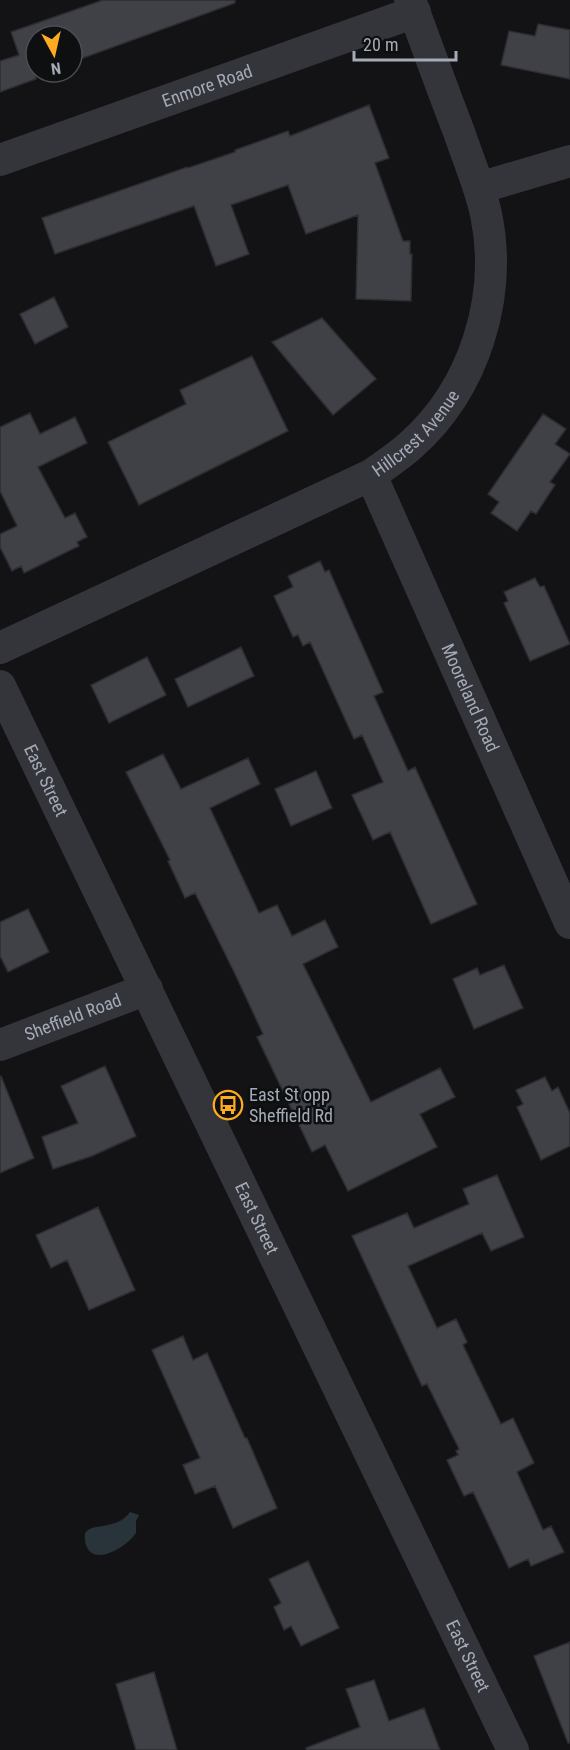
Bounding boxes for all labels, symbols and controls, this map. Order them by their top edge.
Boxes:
north arrow [24,24,84,84]
scale bar [354,24,456,62]
text: 20 m [363,34,398,55]
text: N [50,58,62,78]
street label: Enmore Road [159,60,255,111]
street label: Hillcrest Avenue [368,386,463,481]
street label: Mooreland Road [437,640,504,755]
street label: East Street [20,741,72,820]
street label: Sheffield Road [21,989,124,1045]
place label: East St opp Sheffield Rd [249,1084,333,1126]
bus stop icon: East St opp Sheffield Rd [212,1089,244,1121]
street label: East Street [231,1179,283,1258]
street label: East Street [442,1616,494,1695]

